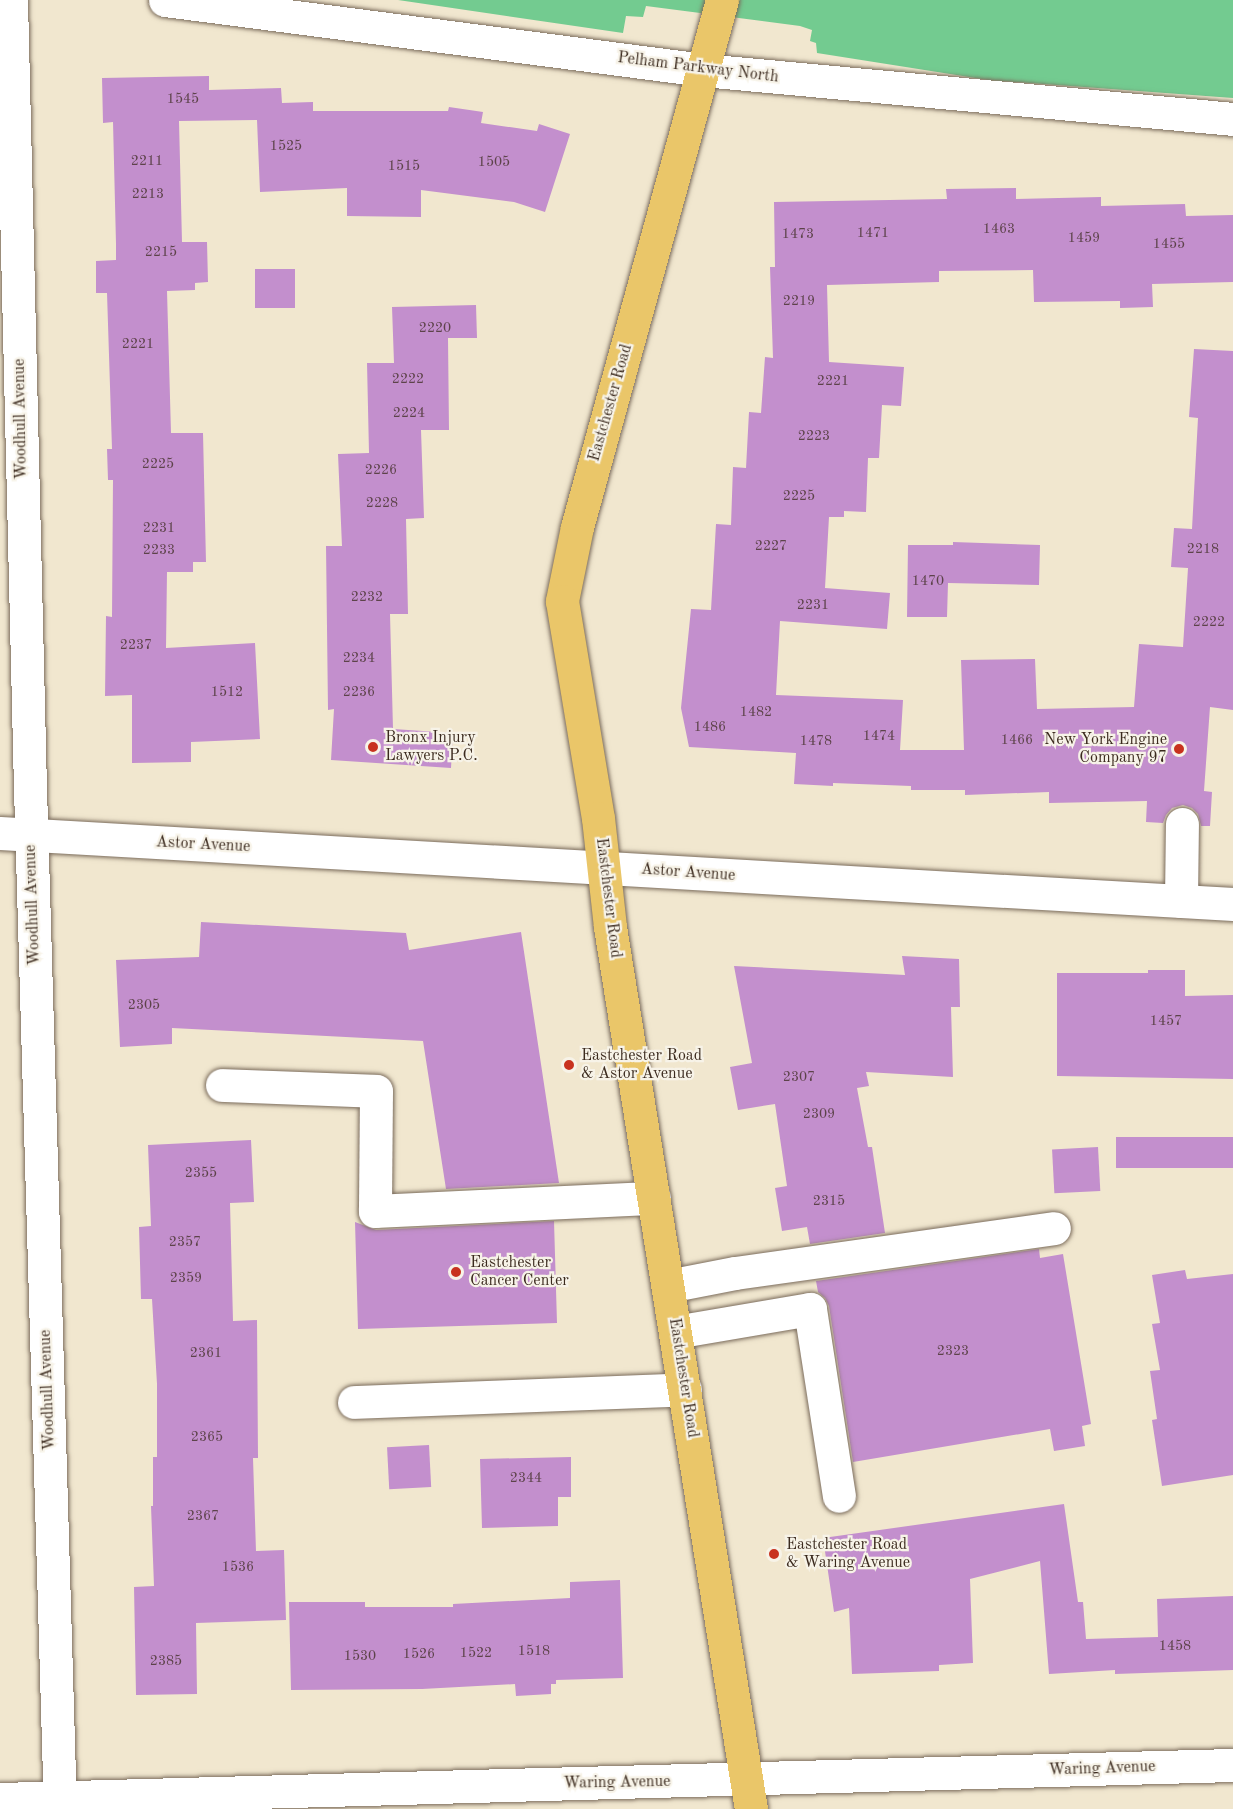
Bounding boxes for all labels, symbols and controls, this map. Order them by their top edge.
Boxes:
street label: Pelham Parkway North [616,49,780,87]
house number: 1545 [167,91,199,107]
house number: 1525 [270,138,302,154]
house number: 2211 [131,153,163,169]
house number: 1505 [478,154,510,170]
house number: 1515 [388,158,420,174]
house number: 2213 [132,186,164,202]
house number: 1463 [983,221,1015,237]
house number: 1471 [857,225,889,241]
house number: 1473 [782,226,814,242]
house number: 1459 [1068,230,1100,246]
house number: 1455 [1153,236,1185,252]
house number: 2215 [145,244,177,260]
house number: 2219 [783,293,815,309]
house number: 2220 [419,320,451,336]
house number: 2221 [122,336,154,352]
street label: Eastchester Road [585,342,637,464]
street label: Woodhull Avenue [10,358,32,480]
house number: 2222 [392,371,424,387]
house number: 2221 [817,373,849,389]
house number: 2224 [393,405,425,421]
house number: 2223 [798,428,830,444]
house number: 2225 [142,456,174,472]
house number: 2226 [365,462,397,478]
house number: 2225 [783,488,815,504]
house number: 2228 [366,495,398,511]
house number: 2231 [143,520,175,536]
house number: 2227 [755,538,787,554]
house number: 2218 [1187,541,1219,557]
house number: 2233 [143,542,175,558]
house number: 1470 [912,573,944,589]
house number: 2232 [351,589,383,605]
house number: 2231 [797,597,829,613]
house number: 2222 [1193,614,1225,630]
house number: 2237 [120,637,152,653]
house number: 2234 [343,650,375,666]
house number: 1512 [211,684,243,700]
house number: 2236 [343,684,375,700]
house number: 1482 [740,704,772,720]
house number: 1486 [694,719,726,735]
place label: Bronx Injury Lawyers P.C. [385,728,478,766]
house number: 1474 [863,728,895,744]
place label: New York Engine Company 97 [1044,730,1167,768]
house number: 1466 [1001,732,1033,748]
house number: 1478 [800,733,832,749]
marker: Bronx Injury Lawyers P.C. [366,740,380,754]
marker: New York Engine Company 97 [1172,742,1186,756]
street label: Astor Avenue [155,833,251,857]
street label: Eastchester Road [591,837,625,959]
street label: Woodhull Avenue [21,844,45,966]
street label: Astor Avenue [640,860,736,886]
house number: 2305 [128,997,160,1013]
house number: 1457 [1150,1013,1182,1029]
place label: Eastchester Road & Astor Avenue [581,1046,702,1084]
marker: Eastchester Road & Astor Avenue [562,1058,576,1072]
house number: 2307 [783,1069,815,1085]
house number: 2309 [803,1106,835,1122]
house number: 2355 [185,1165,217,1181]
house number: 2315 [813,1193,845,1209]
house number: 2357 [169,1234,201,1250]
place label: Eastchester Cancer Center [470,1253,569,1291]
marker: Eastchester Cancer Center [447,1263,465,1281]
house number: 2359 [170,1270,202,1286]
street label: Eastchester Road [664,1317,702,1439]
street label: Woodhull Avenue [36,1329,60,1451]
house number: 2323 [937,1343,969,1359]
house number: 2361 [190,1345,222,1361]
house number: 2365 [191,1429,223,1445]
house number: 2344 [510,1470,542,1486]
house number: 2367 [187,1508,219,1524]
place label: Eastchester Road & Waring Avenue [786,1535,910,1573]
marker: Eastchester Road & Waring Avenue [767,1547,781,1561]
house number: 1536 [222,1559,254,1575]
house number: 1458 [1159,1638,1191,1654]
house number: 1518 [518,1643,550,1659]
house number: 1522 [460,1645,492,1661]
house number: 1526 [403,1646,435,1662]
house number: 1530 [344,1648,376,1664]
house number: 2385 [150,1653,182,1669]
street label: Waring Avenue [1048,1758,1156,1780]
street label: Waring Avenue [563,1772,671,1794]

